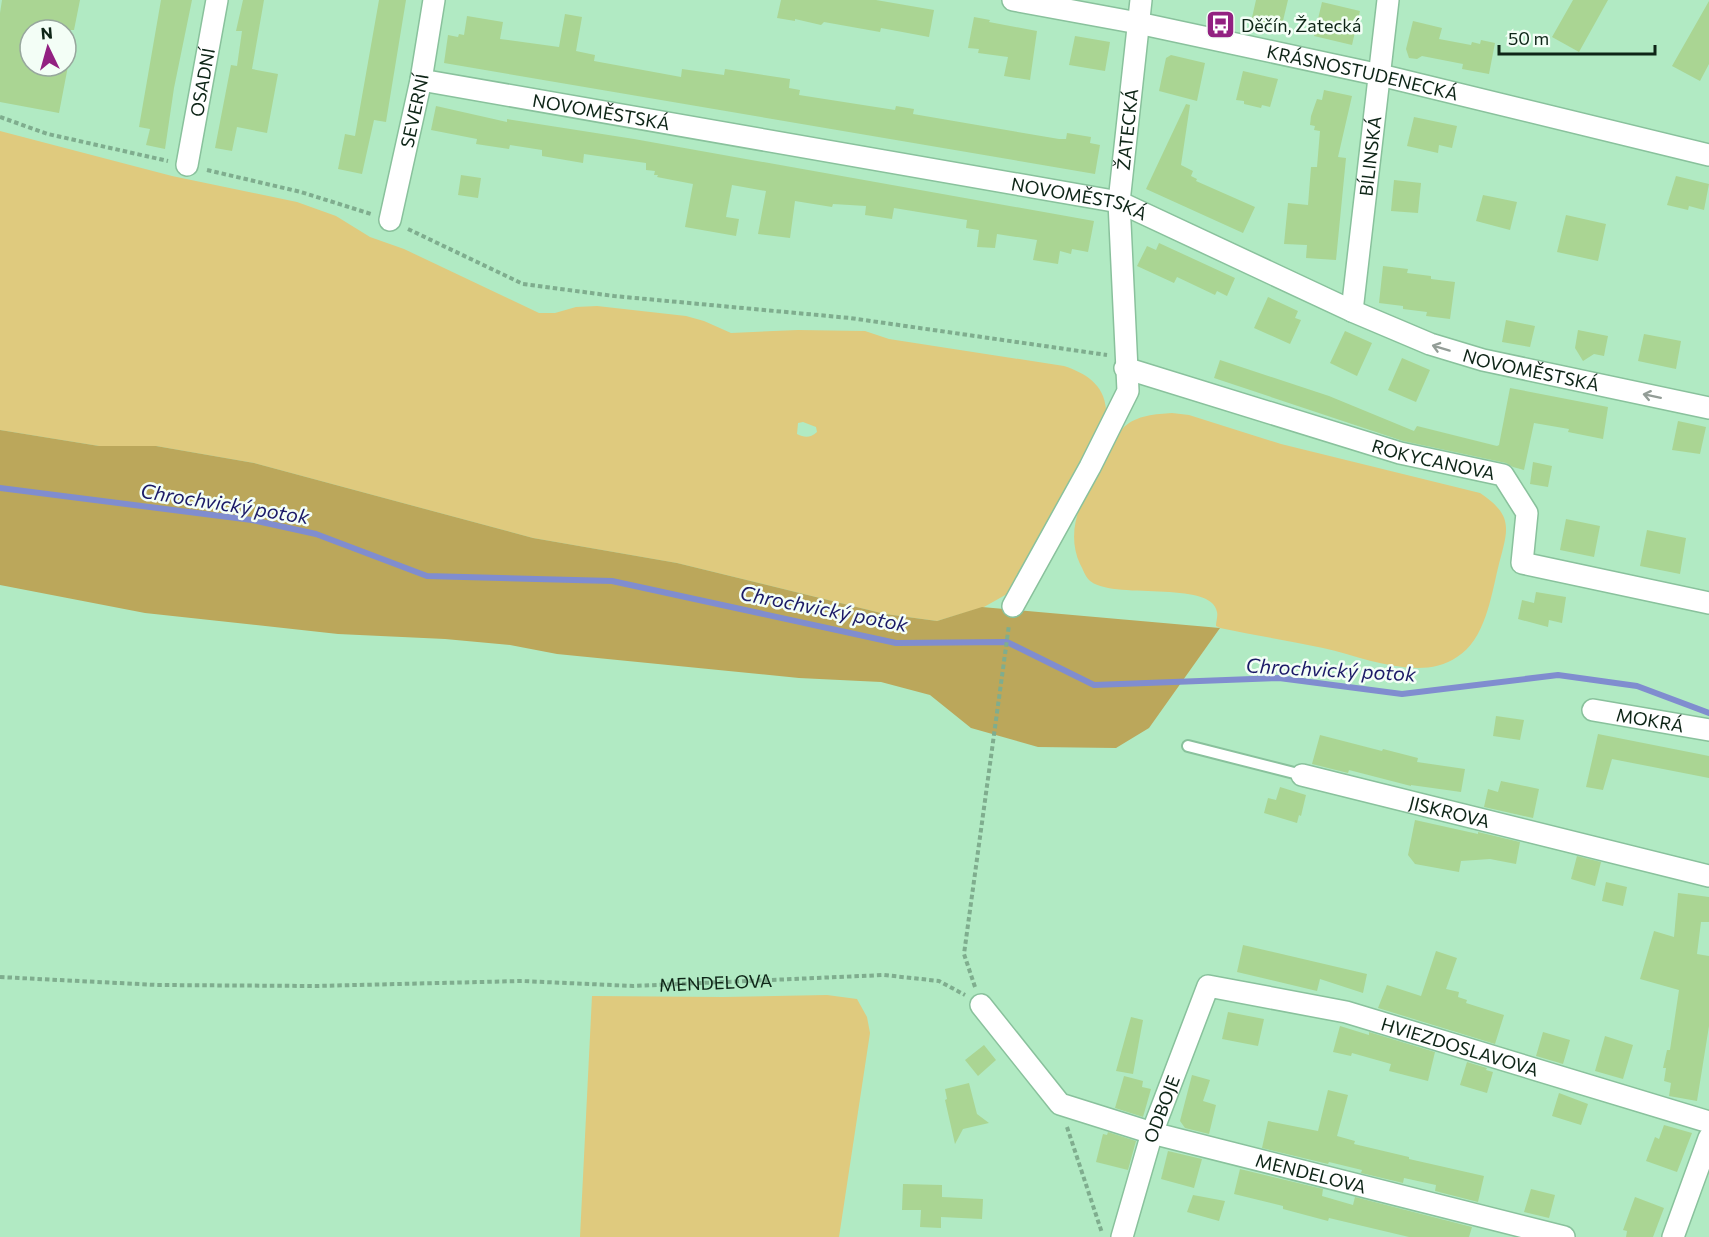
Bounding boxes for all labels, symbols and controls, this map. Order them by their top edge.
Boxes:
bus stop icon: Děčín, Žatecká [1204,9,1236,41]
place label: Děčín, Žatecká [1241,14,1361,36]
north arrow [18,18,78,78]
scale bar [1499,18,1655,56]
text: N [40,23,53,43]
text: 50 m [1508,27,1549,49]
street label: KRÁSNOSTUDENECKÁ [1265,40,1460,105]
street label: OSADNÍ [185,45,219,119]
street label: SEVERNÍ [395,71,433,150]
street label: ŽATECKÁ [1112,88,1142,171]
street label: NOVOMĚSTSKÁ [531,89,672,134]
street label: BÍLINSKÁ [1354,115,1386,197]
street label: NOVOMĚSTSKÁ [1010,172,1151,225]
one-way arrow [1432,342,1451,353]
street label: NOVOMĚSTSKÁ [1460,344,1601,395]
one-way arrow [1642,389,1661,401]
street label: ROKYCANOVA [1369,434,1497,484]
water label: Chrochvický potok [139,478,312,528]
water label: Chrochvický potok [738,580,911,636]
water label: Chrochvický potok [1245,653,1418,685]
street label: MOKRÁ [1615,703,1686,736]
street label: JISKROVA [1407,791,1492,832]
street label: MENDELOVA [658,969,773,996]
street label: HVIEZDOSLAVOVA [1379,1012,1541,1081]
street label: ODBOJE [1139,1072,1184,1145]
street label: MENDELOVA [1253,1149,1368,1198]

